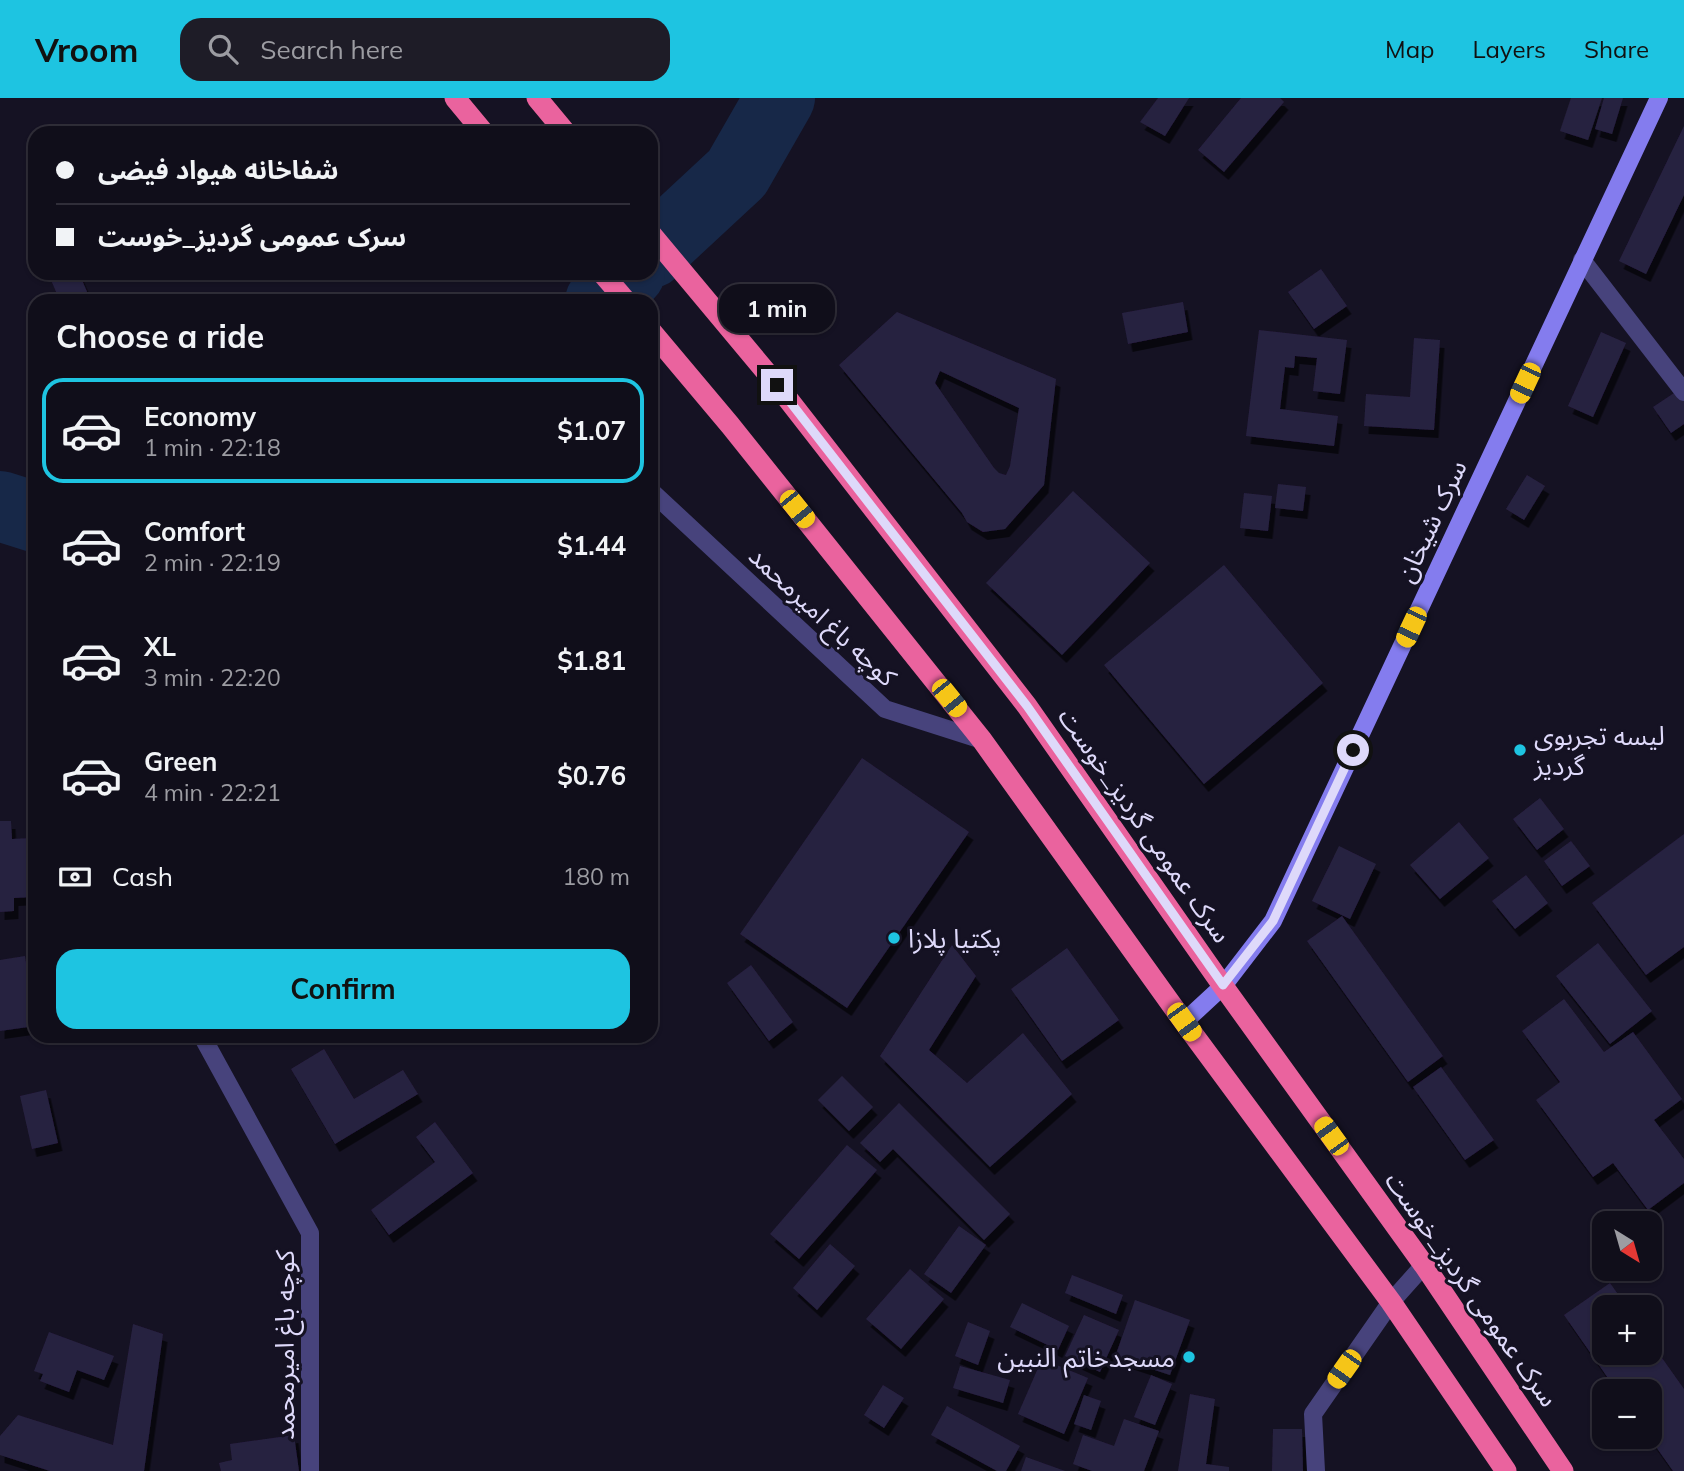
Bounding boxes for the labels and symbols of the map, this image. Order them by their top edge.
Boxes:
callout: 1 min [719,284,835,332]
car [1507,360,1544,406]
route end [761,369,793,401]
street label: سرک شیخان [1388,455,1474,587]
car [776,486,819,532]
street label: کوچه باغ امیرمحمد [740,539,904,695]
car [1393,604,1430,650]
car [928,675,971,721]
street label: سرک عمومی گردیز_خوست [1051,701,1239,949]
place label: لیسه تجربوی گردیز [1533,719,1665,782]
route start [1337,734,1369,766]
marker: لیسه تجربوی گردیز [1512,742,1528,758]
place label: پکتیا پلازا [908,922,1001,956]
marker: پکتیا پلازا [886,930,902,946]
car [1164,999,1205,1045]
car [1311,1113,1352,1159]
street label: سرک عمومی گردیز_خوست [1378,1165,1566,1413]
north arrow [1592,1211,1662,1281]
street label: کوچه باغ امیرمحمد [268,1250,304,1440]
place label: مسجدخاتم النبین [997,1341,1175,1378]
car [1324,1346,1365,1392]
marker: مسجدخاتم النبین [1181,1349,1197,1365]

